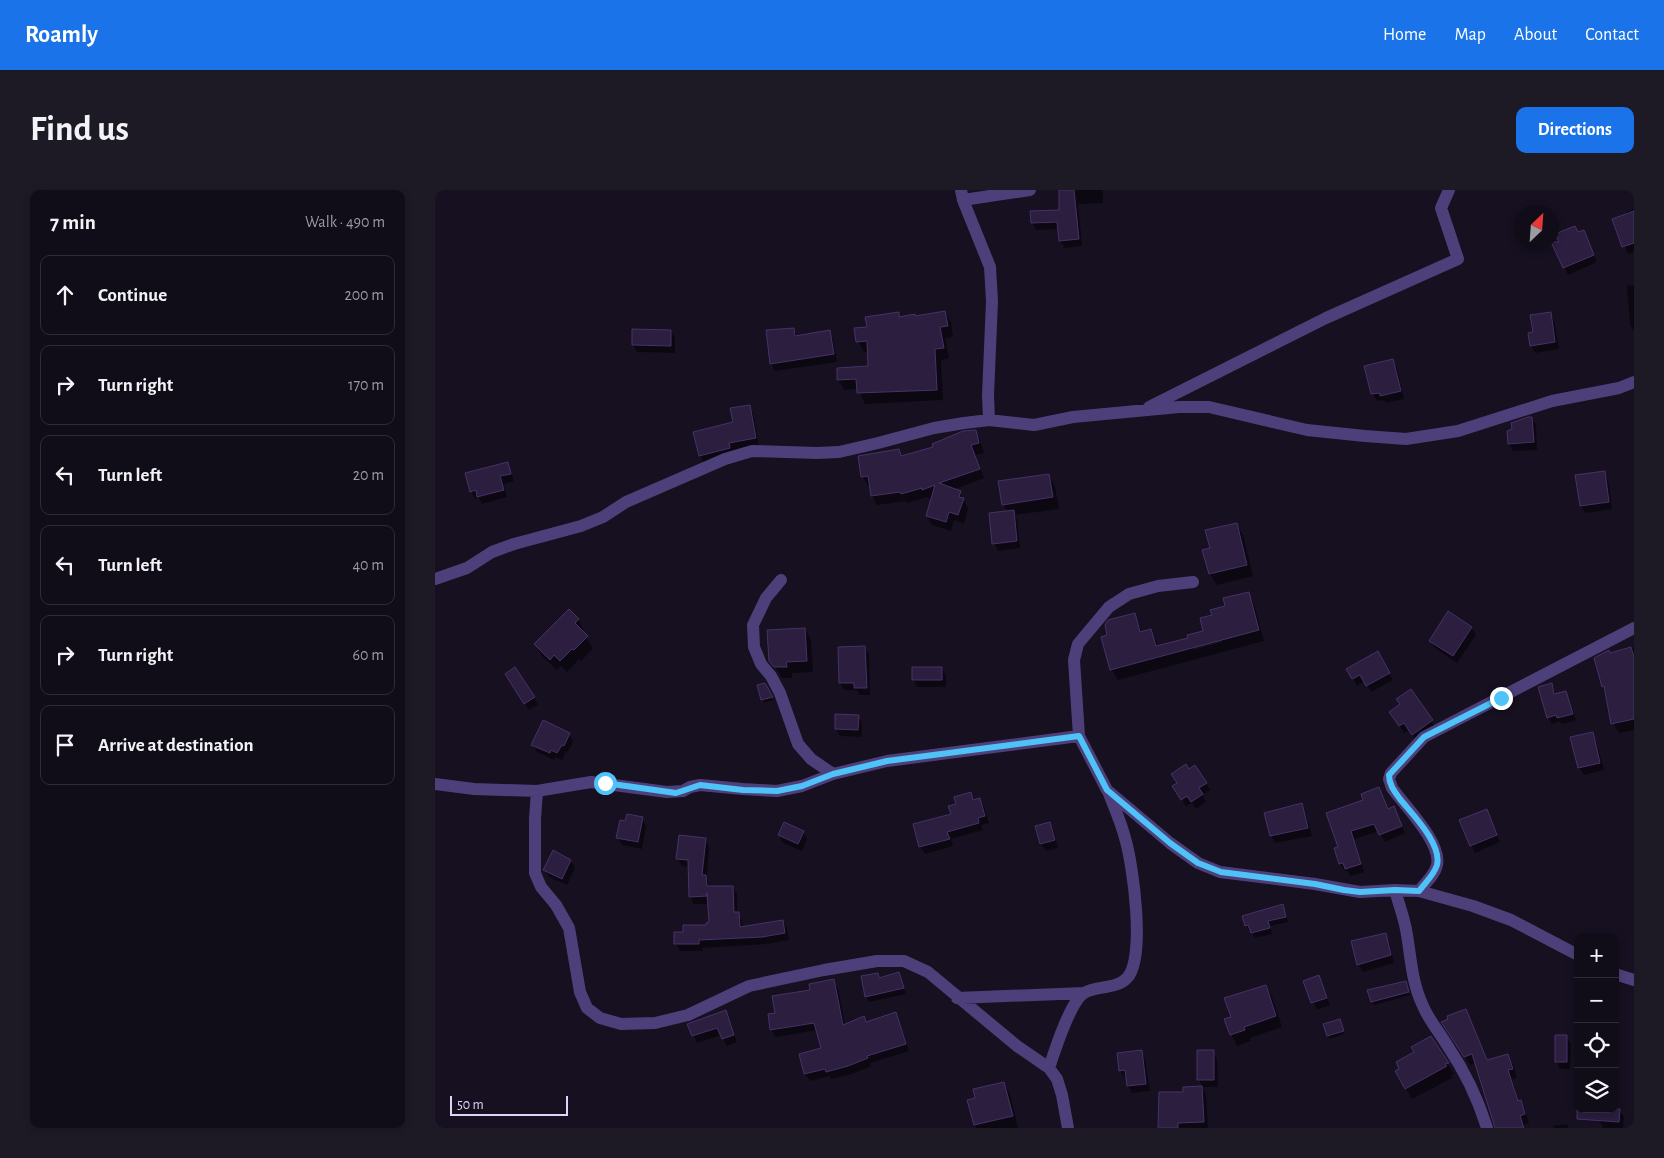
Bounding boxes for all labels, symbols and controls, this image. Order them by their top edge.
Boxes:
text: Roamly [25,23,98,47]
text: Home [1383,26,1426,44]
text: Map [1454,26,1486,44]
text: About [1514,26,1557,44]
text: Contact [1585,26,1639,44]
button: Directions [1516,107,1634,153]
text: Find us [30,112,129,147]
north arrow [1514,205,1559,250]
text: 7 min [50,212,96,233]
text: Walk · 490 m [305,214,385,230]
icon: ahead [51,281,79,309]
text: Continue [98,286,167,305]
text: 200 m [344,287,384,303]
icon: right [51,371,79,399]
text: Turn right [98,376,173,395]
text: 170 m [348,377,384,393]
icon: left [51,461,79,489]
text: Turn left [98,466,162,485]
text: 20 m [353,467,384,483]
icon: left [51,551,79,579]
text: Turn left [98,556,162,575]
text: 40 m [352,557,384,573]
icon: right [51,641,79,669]
text: Turn right [98,646,173,665]
text: 60 m [353,647,384,663]
route end [1490,687,1513,710]
icon: arrive [51,731,79,759]
text: Arrive at destination [98,736,254,755]
route start [594,772,617,795]
map controls [1574,933,1619,1113]
button: + [1574,933,1619,978]
button: − [1574,978,1619,1023]
button: locate [1574,1023,1619,1068]
button: layers [1574,1068,1619,1113]
scale bar [450,1093,567,1116]
text: 50 m [457,1098,484,1112]

